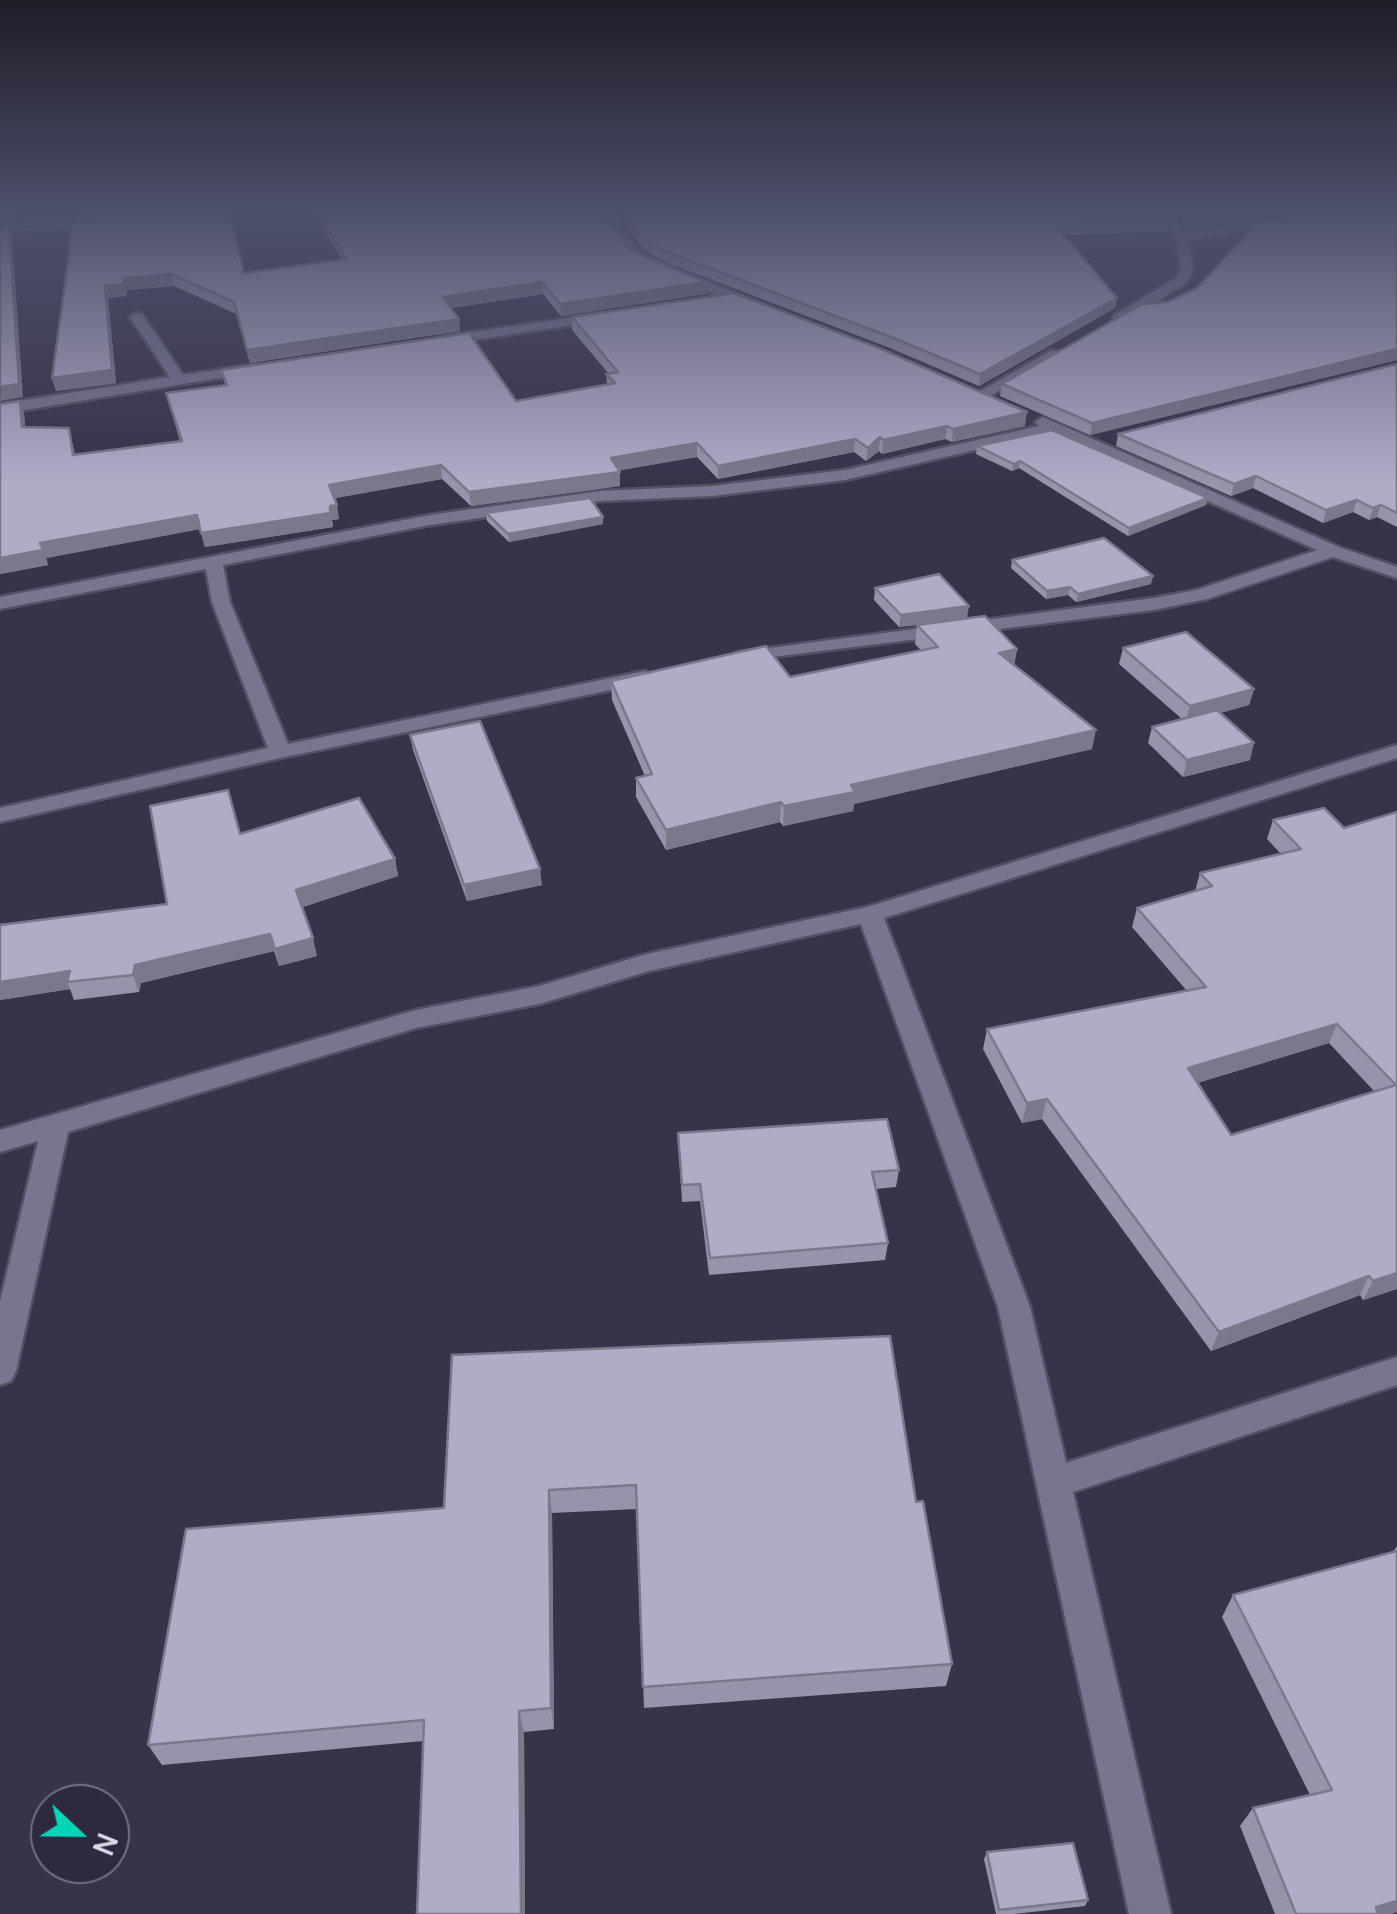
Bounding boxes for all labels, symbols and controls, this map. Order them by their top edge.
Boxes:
north arrow [30,1784,130,1884]
text: N [85,1828,127,1861]

